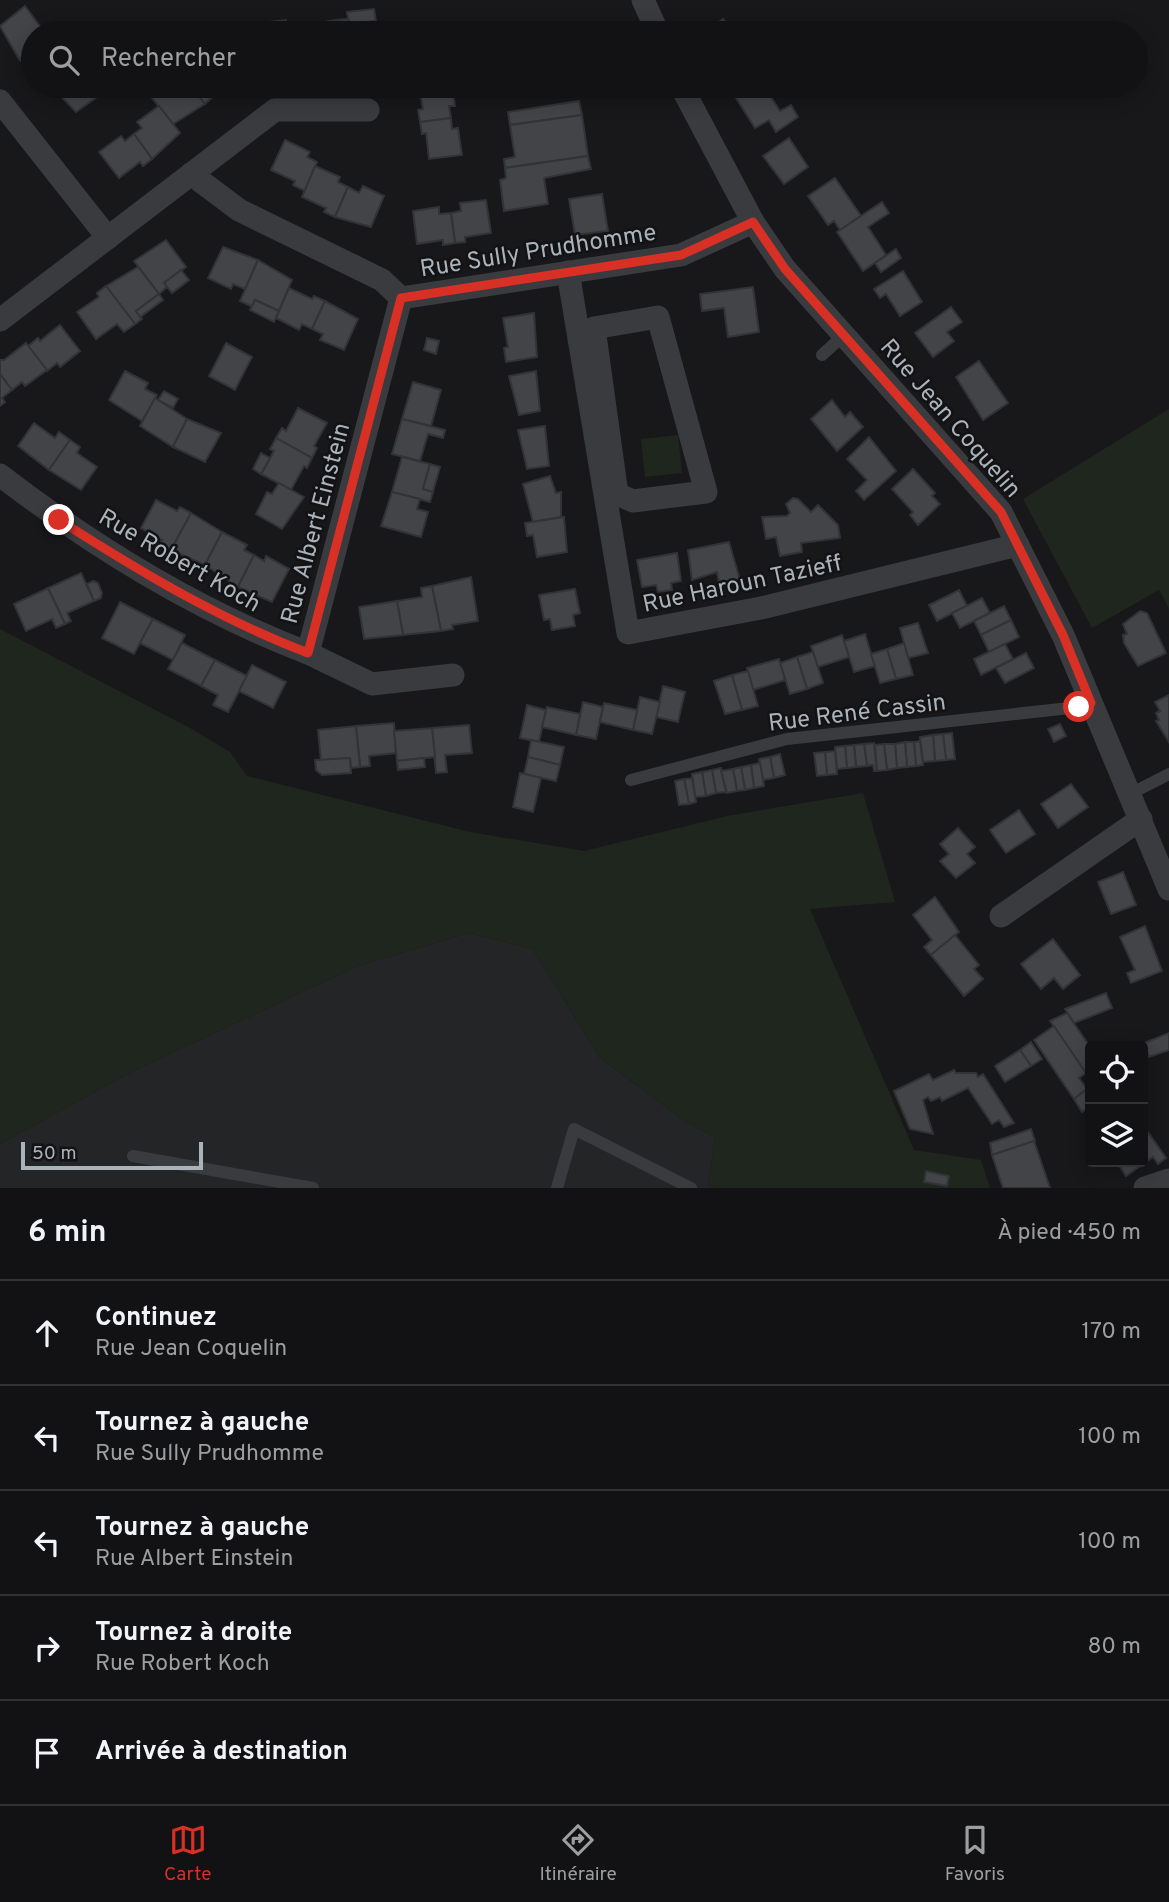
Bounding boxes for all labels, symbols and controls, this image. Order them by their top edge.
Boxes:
search box [21,21,1148,98]
icon: search [45,41,83,79]
text: Rechercher [101,43,236,76]
street label: Rue Sully Prudhomme [418,218,659,285]
street label: Rue Jean Coquelin [872,334,1027,505]
street label: Rue Albert Einstein [276,420,358,627]
street label: Rue Robert Koch [93,503,265,620]
route end [43,504,74,535]
street label: Rue Haroun Tazieff [640,549,845,621]
street label: Rue René Cassin [767,688,948,740]
route start [1063,691,1094,722]
map controls [1085,1041,1148,1167]
button: locate [1085,1041,1148,1104]
button: layers [1085,1104,1148,1167]
scale bar [21,1139,203,1171]
text: 50 m [32,1142,77,1166]
text: 6 min [28,1215,106,1252]
text: À pied · 450 m [997,1219,1141,1248]
text: Continuez [95,1302,217,1335]
icon: ahead [28,1314,66,1352]
text: 170 m [1082,1318,1141,1347]
text: Rue Jean Coquelin [95,1335,287,1364]
text: Tournez à gauche [95,1407,309,1440]
icon: left [28,1419,66,1457]
text: 100 m [1078,1423,1141,1452]
text: Rue Sully Prudhomme [95,1440,324,1469]
text: Tournez à gauche [95,1512,309,1545]
icon: left [28,1524,66,1562]
text: 100 m [1078,1528,1141,1557]
text: Rue Albert Einstein [95,1545,293,1574]
text: Tournez à droite [95,1617,292,1650]
icon: right [28,1629,66,1667]
text: 80 m [1088,1633,1141,1662]
text: Rue Robert Koch [95,1650,270,1679]
icon: arrive [28,1734,66,1772]
text: Arrivée à destination [95,1736,348,1769]
tab: Carte [164,1821,211,1887]
tab: Itinéraire [539,1821,617,1887]
tab: Favoris [945,1821,1005,1887]

